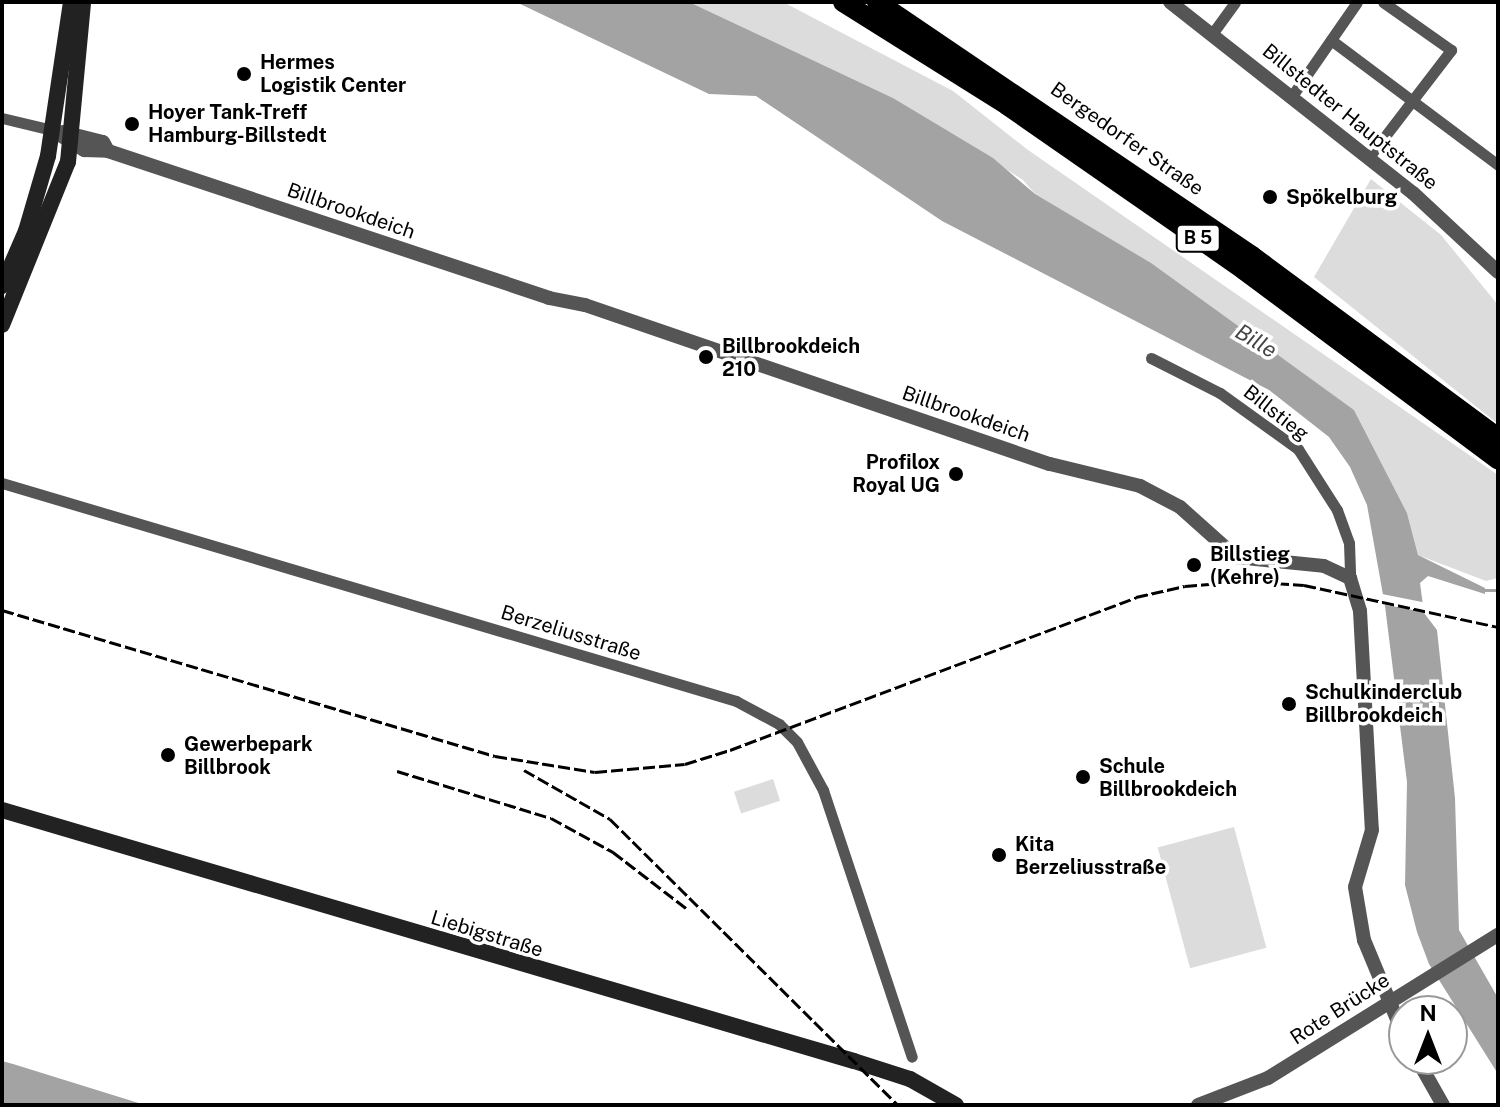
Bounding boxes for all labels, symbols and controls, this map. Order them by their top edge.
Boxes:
street label: Billstedter Hauptstraße [1257,39,1443,195]
place label: Hermes Logistik Center [260,50,406,97]
marker: Hermes Logistik Center [235,65,253,83]
street label: Bergedorfer Straße [1046,77,1208,201]
place label: Hoyer Tank-Treff Hamburg-Billstedt [148,100,327,147]
marker: Hoyer Tank-Treff Hamburg-Billstedt [123,115,141,133]
street label: Billbrookdeich [284,178,418,244]
place label: Spökelburg [1286,185,1397,209]
marker: Spökelburg [1261,188,1279,206]
road number: B 5 [1174,224,1222,252]
water label: Bille [1230,318,1282,364]
place label: Billbrookdeich 210 [722,334,860,381]
marker: Billbrookdeich 210 [697,348,715,366]
street label: Billstieg [1239,380,1313,446]
street label: Billbrookdeich [899,381,1033,447]
place label: Profilox Royal UG [852,450,940,497]
marker: Profilox Royal UG [947,465,965,483]
place label: Billstieg (Kehre) [1210,542,1290,589]
marker: Billstieg (Kehre) [1185,556,1203,574]
street label: Berzeliusstraße [498,600,644,666]
place label: Schulkinderclub Billbrookdeich [1305,680,1462,727]
marker: Schulkinderclub Billbrookdeich [1280,695,1298,713]
place label: Gewerbepark Billbrook [184,732,313,779]
marker: Gewerbepark Billbrook [159,746,177,764]
place label: Schule Billbrookdeich [1099,754,1237,801]
marker: Schule Billbrookdeich [1074,768,1092,786]
place label: Kita Berzeliusstraße [1015,832,1166,879]
marker: Kita Berzeliusstraße [990,846,1008,864]
street label: Liebigstraße [428,906,546,962]
street label: Rote Brücke [1286,968,1394,1050]
north arrow [1388,995,1468,1075]
text: N [1419,1000,1437,1026]

